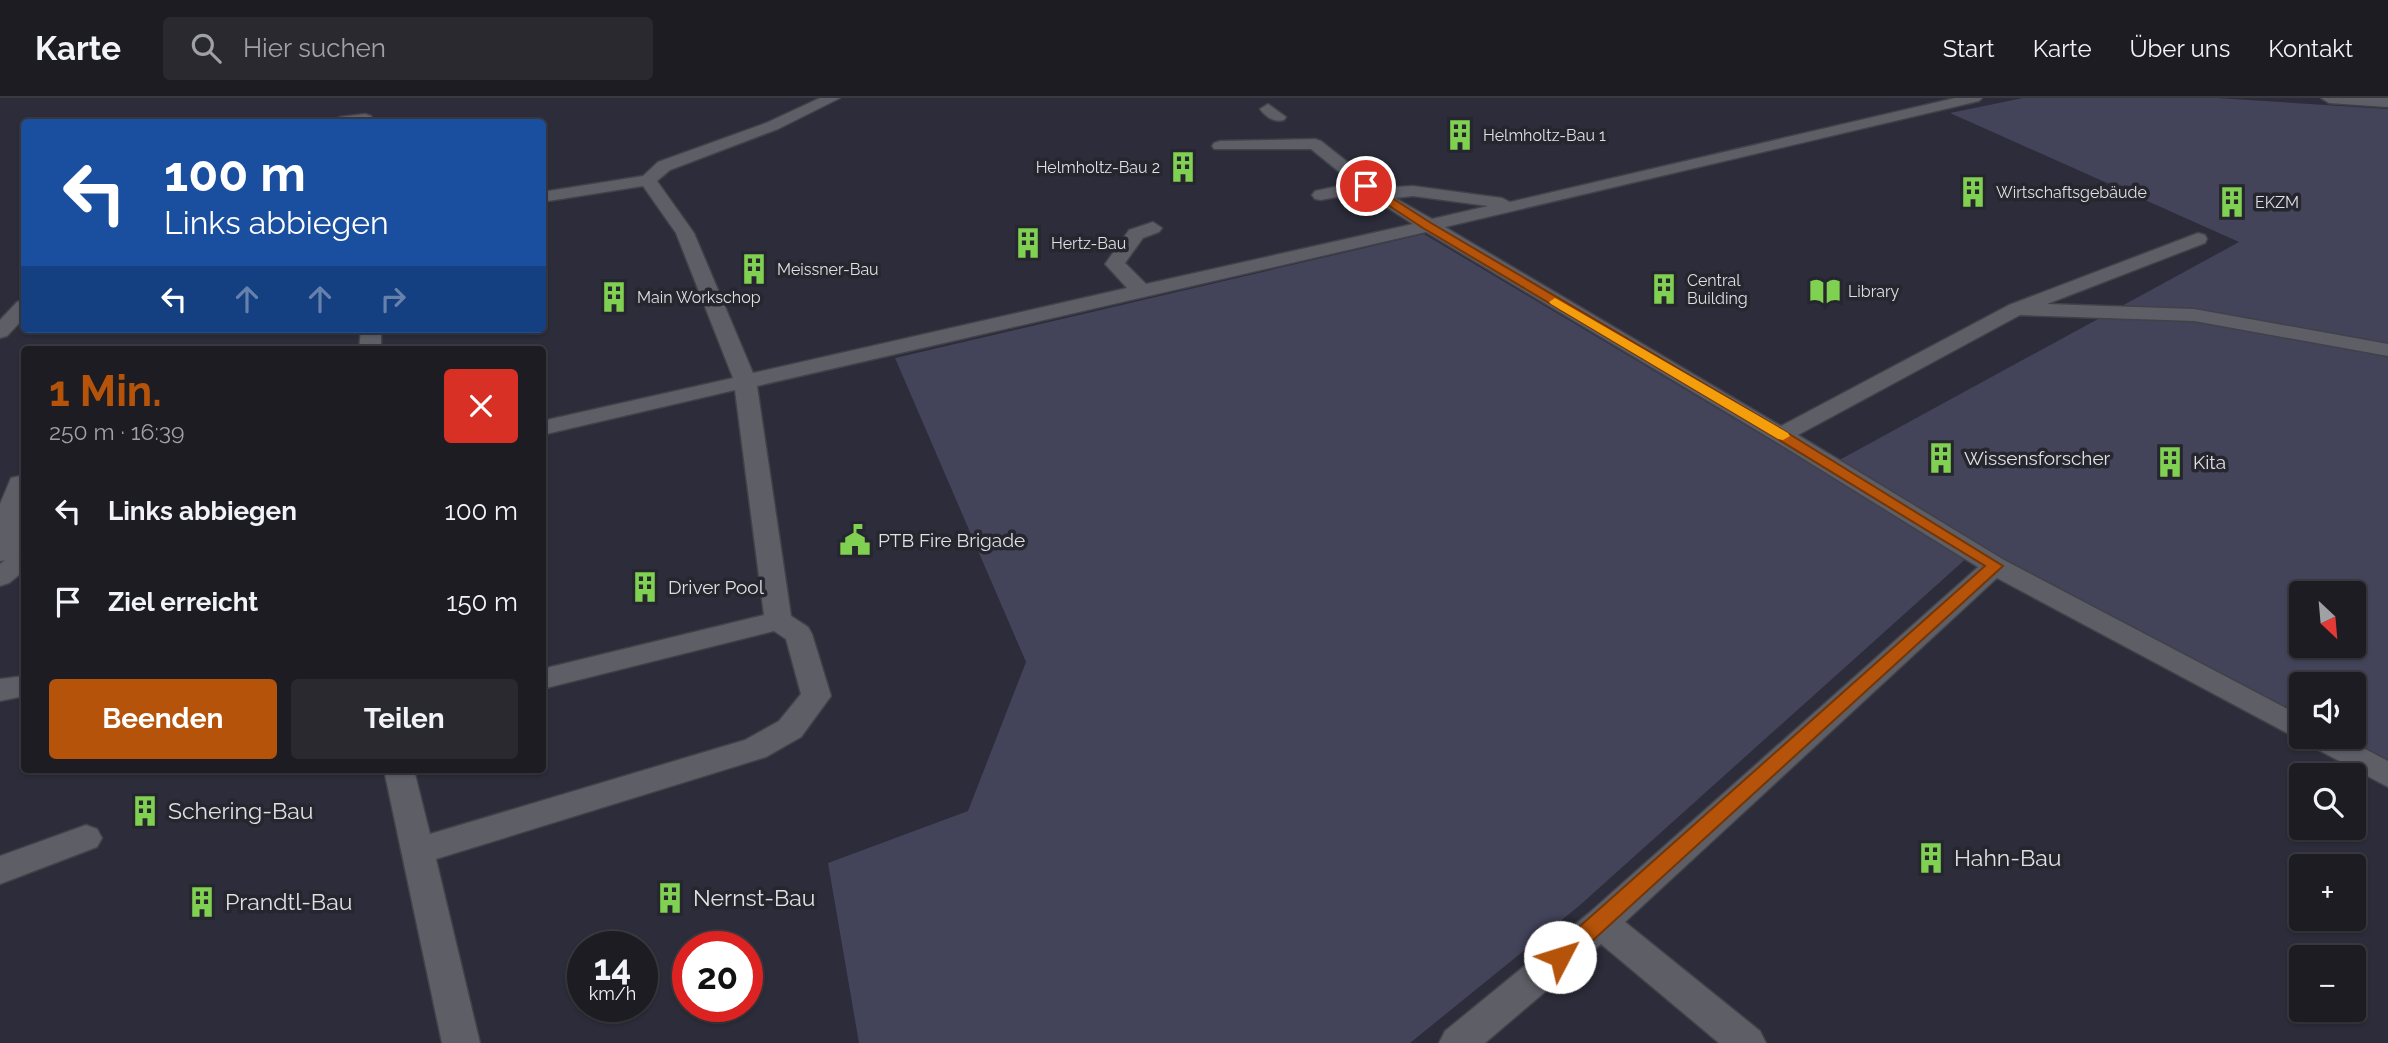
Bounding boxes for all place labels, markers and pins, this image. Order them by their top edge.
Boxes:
building icon: Helmholtz-Bau 1 [1443,118,1477,152]
place label: Helmholtz-Bau 1 [1483,126,1606,145]
building icon: Helmholtz-Bau 2 [1166,150,1200,184]
pin [1336,156,1396,216]
place label: Helmholtz-Bau 2 [1036,158,1160,177]
building icon: Wirtschaftsgebäude [1956,175,1990,209]
place label: Wirtschaftsgebäude [1996,183,2147,202]
building icon: EKZM [2215,185,2249,219]
place label: EKZM [2255,193,2299,212]
building icon: Hertz-Bau [1011,226,1045,260]
place label: Hertz-Bau [1051,234,1126,253]
building icon: Meissner-Bau [737,252,771,286]
place label: Meissner-Bau [777,260,879,279]
place label: Central Building [1687,271,1748,308]
building icon: Central Building [1647,272,1681,306]
library icon: Library [1808,274,1842,308]
building icon: Main Workschop [597,280,631,314]
place label: Library [1848,282,1900,301]
place label: Main Workschop [637,288,761,307]
building icon: Wissensforscher [1924,441,1958,475]
building icon: Kita [2153,445,2187,479]
place label: Wissensforscher [1964,447,2111,469]
place label: Kita [2193,451,2226,473]
public building icon: PTB Fire Brigade [838,523,872,557]
place label: PTB Fire Brigade [878,529,1025,551]
building icon: Driver Pool [628,570,662,604]
place label: Driver Pool [668,576,765,598]
building icon: Schering-Bau [128,794,162,828]
place label: Schering-Bau [168,797,313,824]
building icon: Hahn-Bau [1914,841,1948,875]
place label: Hahn-Bau [1954,844,2061,871]
building icon: Nernst-Bau [653,881,687,915]
place label: Nernst-Bau [693,884,816,911]
building icon: Prandtl-Bau [185,885,219,919]
place label: Prandtl-Bau [225,888,352,915]

